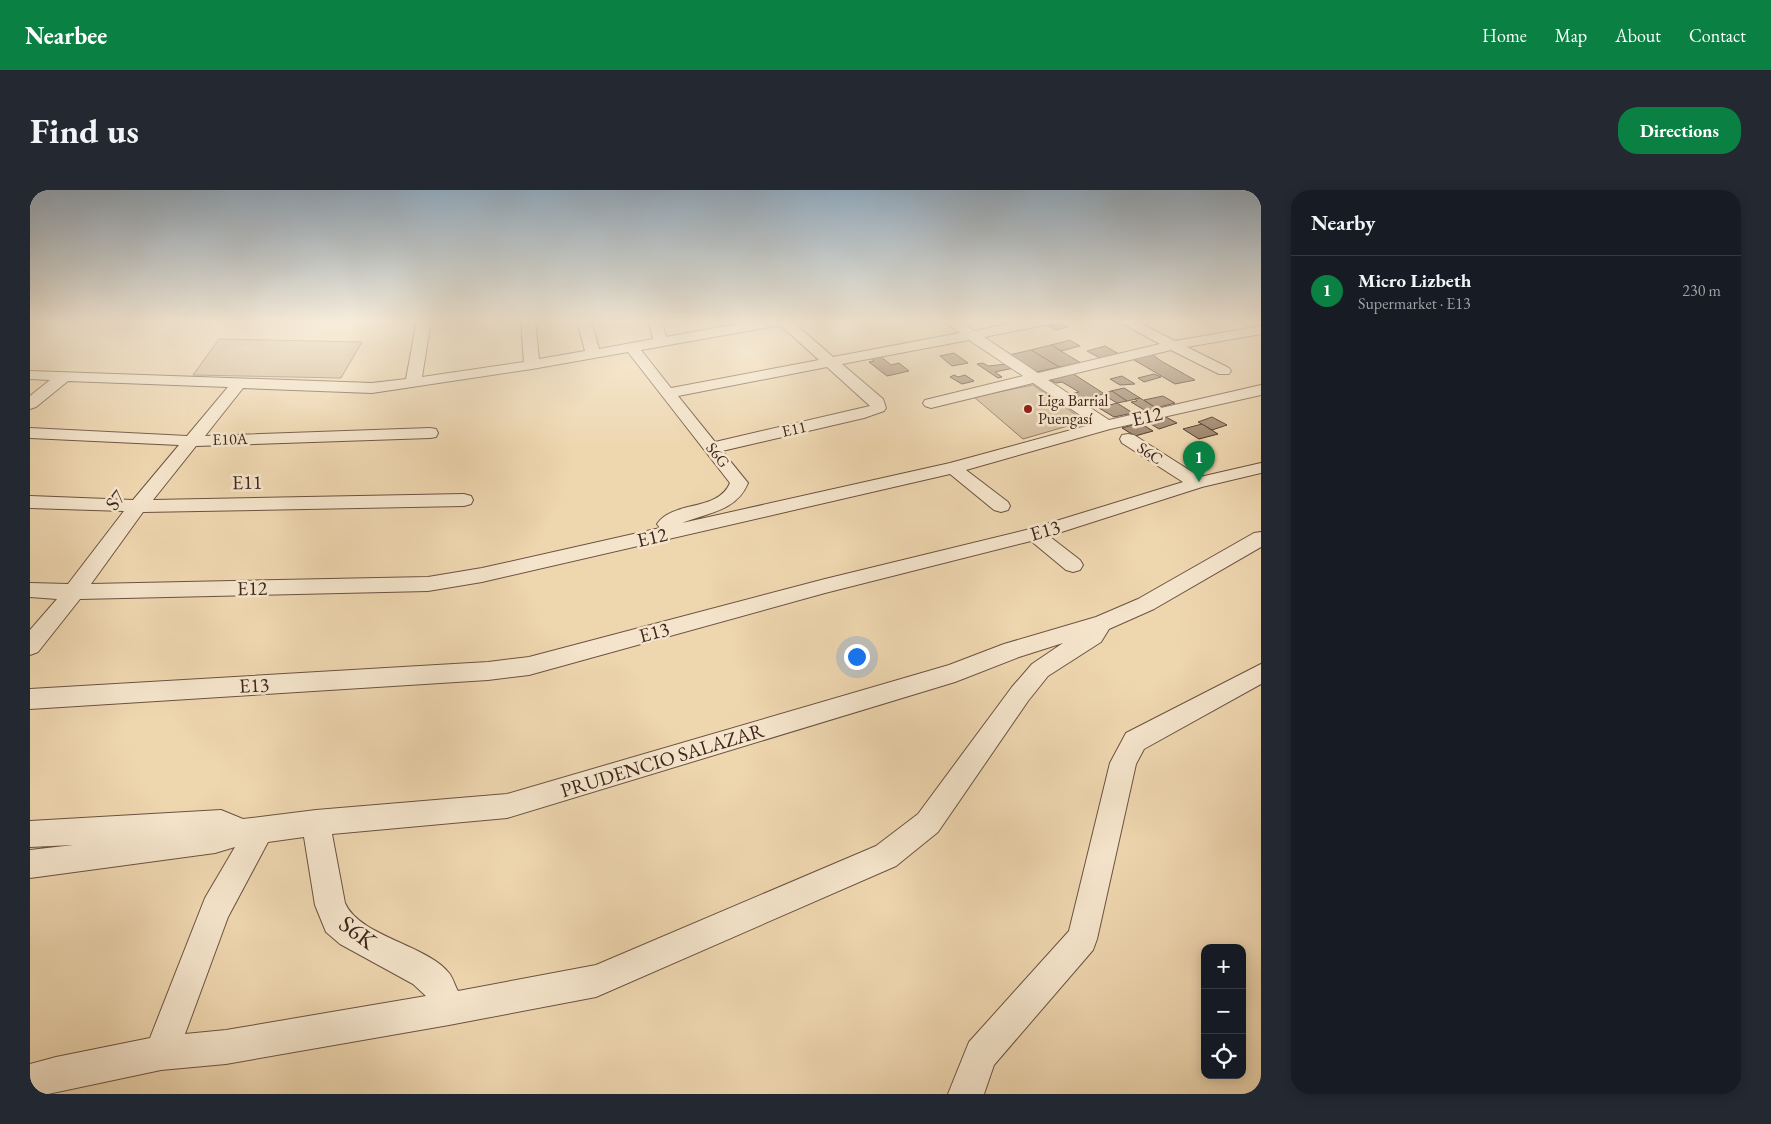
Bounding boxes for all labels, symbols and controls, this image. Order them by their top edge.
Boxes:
text: Nearbee [25,20,107,51]
text: Home [1482,24,1527,47]
text: Map [1555,24,1587,47]
text: About [1615,24,1661,47]
text: Contact [1689,24,1746,47]
button: Directions [1618,107,1741,154]
text: Find us [30,108,139,153]
text: Nearby [1311,209,1375,236]
text: Micro Lizbeth [1358,268,1472,293]
text: 1 [1323,280,1331,301]
text: 230 m [1682,280,1721,301]
text: Supermarket · E13 [1358,293,1471,314]
place label: Liga Barrial Puengasí [1038,390,1109,429]
street label: E12 [1129,400,1165,432]
marker: Liga Barrial Puengasí [1022,403,1034,415]
street label: E11 [780,416,808,442]
street label: E10A [212,428,249,450]
street label: S6C [1133,437,1167,469]
street label: S6G [701,438,735,472]
pin: 1 [1183,441,1215,482]
street label: E11 [232,469,262,495]
street label: S7 [99,484,131,515]
street label: E13 [1027,513,1063,547]
street label: E12 [634,521,670,553]
street label: E12 [237,575,268,601]
street label: E13 [636,615,672,649]
your location [844,644,870,670]
street label: E13 [238,671,270,699]
street label: PRUDENCIO SALAZAR [557,716,768,803]
street label: S6K [333,908,383,957]
map controls [1201,944,1246,1079]
button: + [1201,944,1246,989]
button: − [1201,989,1246,1034]
button: locate [1201,1034,1246,1079]

